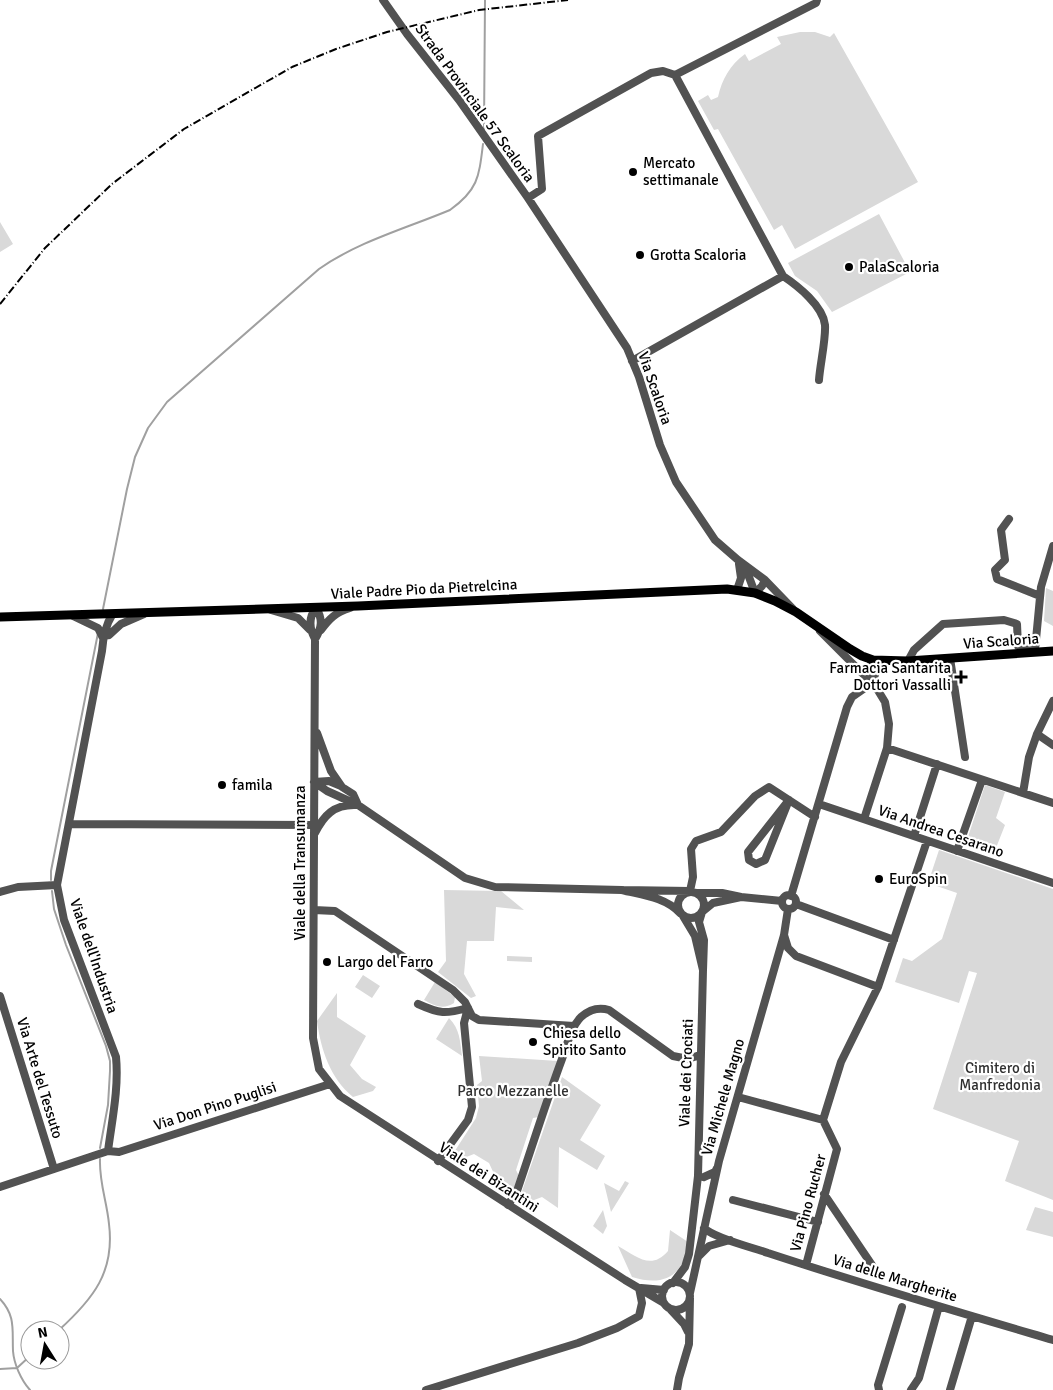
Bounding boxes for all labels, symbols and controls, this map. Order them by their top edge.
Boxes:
street label: Strada Provinciale 57 Scaloria [411,20,539,186]
place label: Mercato settimanale [643,154,719,189]
marker: Mercato settimanale [627,166,639,178]
place label: Grotta Scaloria [650,246,746,264]
marker: Grotta Scaloria [634,249,646,261]
place label: PalaScaloria [859,258,939,276]
marker: PalaScaloria [843,261,855,273]
street label: Via Scaloria [634,349,676,427]
street label: Viale Padre Pio da Pietrelcina [330,575,518,603]
street label: Via Scaloria [962,629,1040,653]
place label: Farmacia Santarita Dottori Vassalli [829,659,951,694]
marker: Farmacia Santarita Dottori Vassalli [955,671,967,683]
place label: famila [232,776,273,794]
marker: famila [216,779,228,791]
street label: Viale della Transumanza [291,785,309,941]
street label: Via Andrea Cesarano [876,801,1007,861]
place label: EuroSpin [889,870,947,888]
marker: EuroSpin [873,873,885,885]
street label: Viale dell'Industria [66,896,122,1016]
place label: Largo del Farro [337,953,434,971]
marker: Largo del Farro [321,956,333,968]
street label: Via Arte del Tessuto [13,1015,67,1141]
street label: Viale dei Crociati [675,1018,697,1128]
place label: Chiesa dello Spirito Santo [543,1024,627,1059]
marker: Chiesa dello Spirito Santo [527,1036,539,1048]
street label: Via Michele Magno [698,1036,748,1158]
park label: Cimitero di Manfredonia [959,1059,1041,1094]
street label: Via Don Pino Puglisi [151,1078,279,1134]
park label: Parco Mezzanelle [457,1082,569,1100]
street label: Viale dei Bizantini [436,1138,542,1216]
street label: Via Pino Rucher [786,1152,830,1254]
street label: Via delle Margherite [830,1250,960,1306]
north arrow [20,1320,70,1370]
text: N [36,1323,49,1342]

